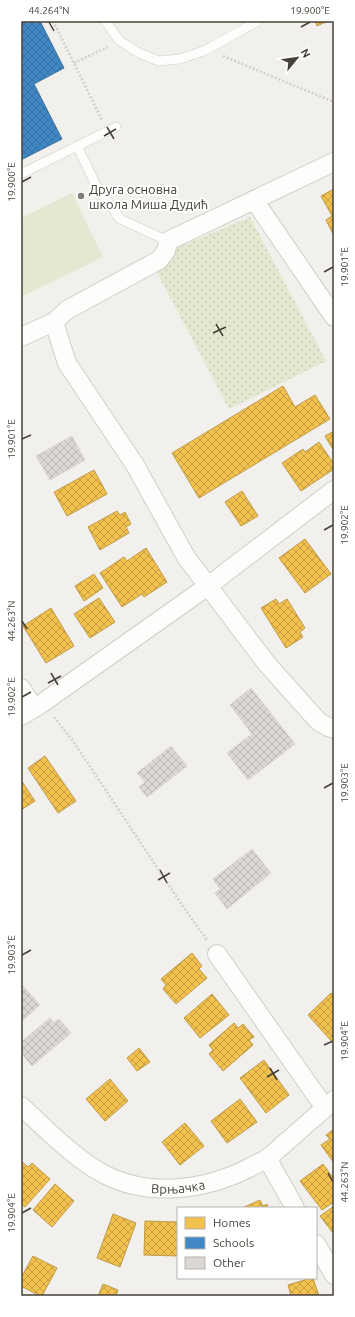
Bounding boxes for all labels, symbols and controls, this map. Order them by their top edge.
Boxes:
text: 44.264°N [28,5,70,16]
text: 19.900°E [290,5,330,16]
north arrow [277,38,317,78]
text: N [299,47,313,60]
text: 19.900°E [6,162,17,202]
place label: Друга основна школа Миша Дудић [89,182,208,211]
marker: Друга основна школа Миша Дудић [76,191,86,201]
text: 19.901°E [339,247,350,287]
text: 19.901°E [6,419,17,459]
text: 19.902°E [339,505,350,545]
text: 44.263°N [6,600,17,642]
text: 19.902°E [6,677,17,717]
text: 19.903°E [339,763,350,803]
text: 19.903°E [6,935,17,975]
text: 19.904°E [339,1021,350,1061]
text: 44.263°N [339,1161,350,1203]
street label: Врњачка [151,1177,206,1196]
text: 19.904°E [6,1193,17,1233]
legend [177,1207,317,1279]
text: Homes [213,1216,251,1229]
text: Schools [213,1236,254,1249]
text: Other [213,1256,246,1269]

